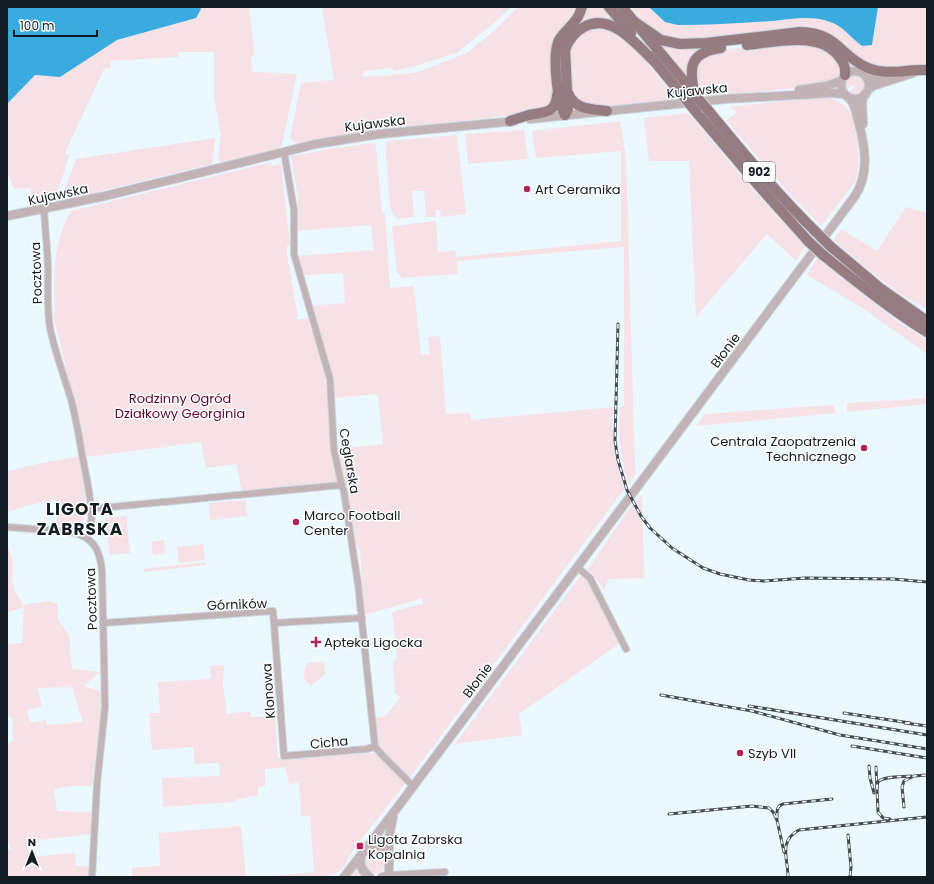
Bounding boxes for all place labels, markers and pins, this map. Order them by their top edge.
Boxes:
place label: Art Ceramika [535,180,621,199]
marker: Art Ceramika [522,184,532,194]
place label: Centrala Zaopatrzenia Technicznego [710,432,856,466]
marker: Centrala Zaopatrzenia Technicznego [859,443,869,453]
place label: Marco Football Center [304,506,400,540]
marker: Marco Football Center [291,517,301,527]
place label: Apteka Ligocka [324,633,423,652]
marker: Apteka Ligocka [311,637,321,647]
place label: Szyb VII [748,744,796,763]
marker: Szyb VII [735,748,745,758]
place label: Ligota Zabrska Kopalnia [368,830,463,864]
marker: Ligota Zabrska Kopalnia [355,841,365,851]

